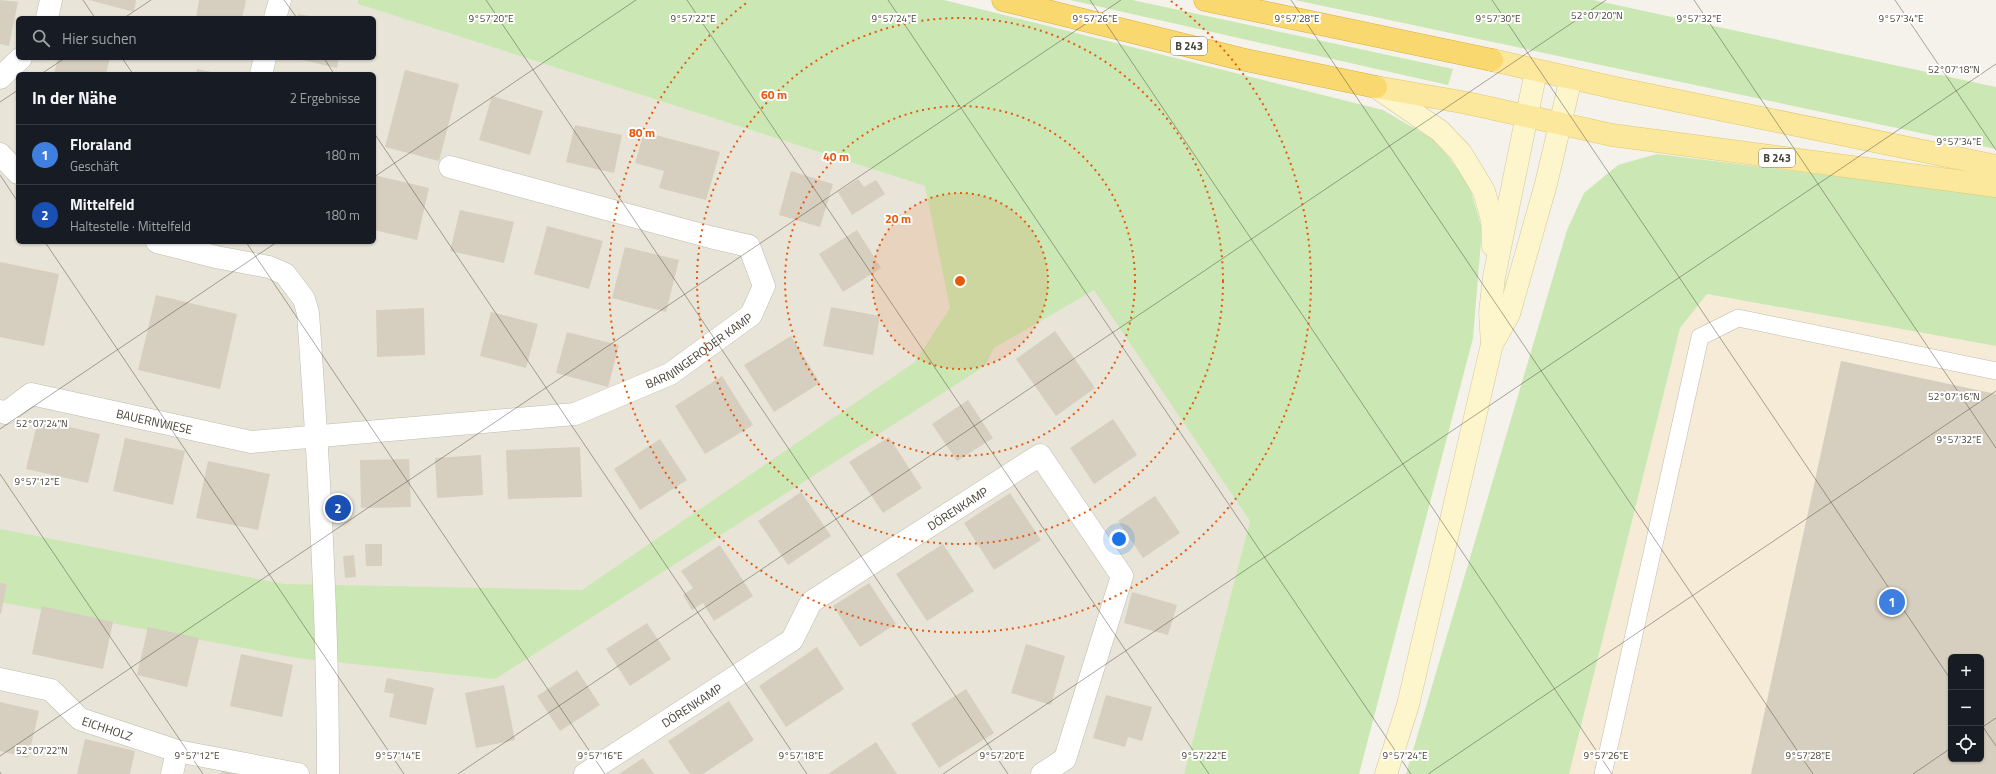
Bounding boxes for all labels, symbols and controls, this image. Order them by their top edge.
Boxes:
text: 52°07'20"N [1571,8,1623,23]
text: 9°57'20"E [469,11,514,26]
text: 9°57'22"E [671,11,716,26]
text: 9°57'24"E [872,11,917,26]
text: 9°57'26"E [1073,11,1118,26]
text: 9°57'28"E [1275,11,1320,26]
text: 9°57'30"E [1476,11,1521,26]
text: 9°57'32"E [1677,11,1722,26]
text: 9°57'34"E [1879,11,1924,26]
search box [16,16,376,60]
icon: search [30,27,52,49]
text: Hier suchen [62,27,137,50]
road number: B 243 [1171,37,1207,55]
text: 52°07'18"N [1928,62,1980,77]
text: In der Nähe [32,85,117,111]
text: 60 m [761,85,787,104]
text: 2 Ergebnisse [290,88,360,108]
text: 80 m [629,123,655,142]
text: Floraland [70,133,132,156]
text: 9°57'34"E [1937,134,1982,149]
text: 1 [41,145,49,165]
text: 180 m [324,145,360,165]
text: 40 m [823,147,849,166]
road number: B 243 [1759,149,1795,167]
text: Geschäft [70,156,119,176]
text: Mittelfeld [70,193,135,216]
text: 2 [41,205,49,225]
text: 180 m [324,205,360,225]
text: 20 m [885,209,911,228]
text: Haltestelle · Mittelfeld [70,216,191,236]
centre of rings [953,274,967,288]
street label: BARNINGERODER KAMP [642,308,756,393]
text: 52°07'16"N [1928,389,1980,404]
street label: BAUERNWIESE [114,403,195,439]
text: 52°07'24"N [16,416,68,431]
text: 9°57'32"E [1937,432,1982,447]
text: 9°57'12"E [15,474,60,489]
street label: DÖRENKAMP [923,481,992,535]
pin: 2 [325,493,351,523]
your location [1109,529,1129,549]
pin: 1 [1879,587,1905,617]
map controls [1948,654,1984,762]
button: + [1948,654,1984,690]
street label: DÖRENKAMP [657,678,726,732]
button: − [1948,690,1984,726]
street label: EICHHOLZ [79,711,135,745]
button: locate [1948,726,1984,762]
text: 52°07'22"N [16,743,68,758]
text: 9°57'12"E [175,748,220,763]
text: 9°57'14"E [376,748,421,763]
text: 9°57'16"E [578,748,623,763]
text: 9°57'18"E [779,748,824,763]
text: 9°57'20"E [980,748,1025,763]
text: 9°57'22"E [1182,748,1227,763]
text: 9°57'24"E [1383,748,1428,763]
text: 9°57'26"E [1584,748,1629,763]
text: 9°57'28"E [1786,748,1831,763]

